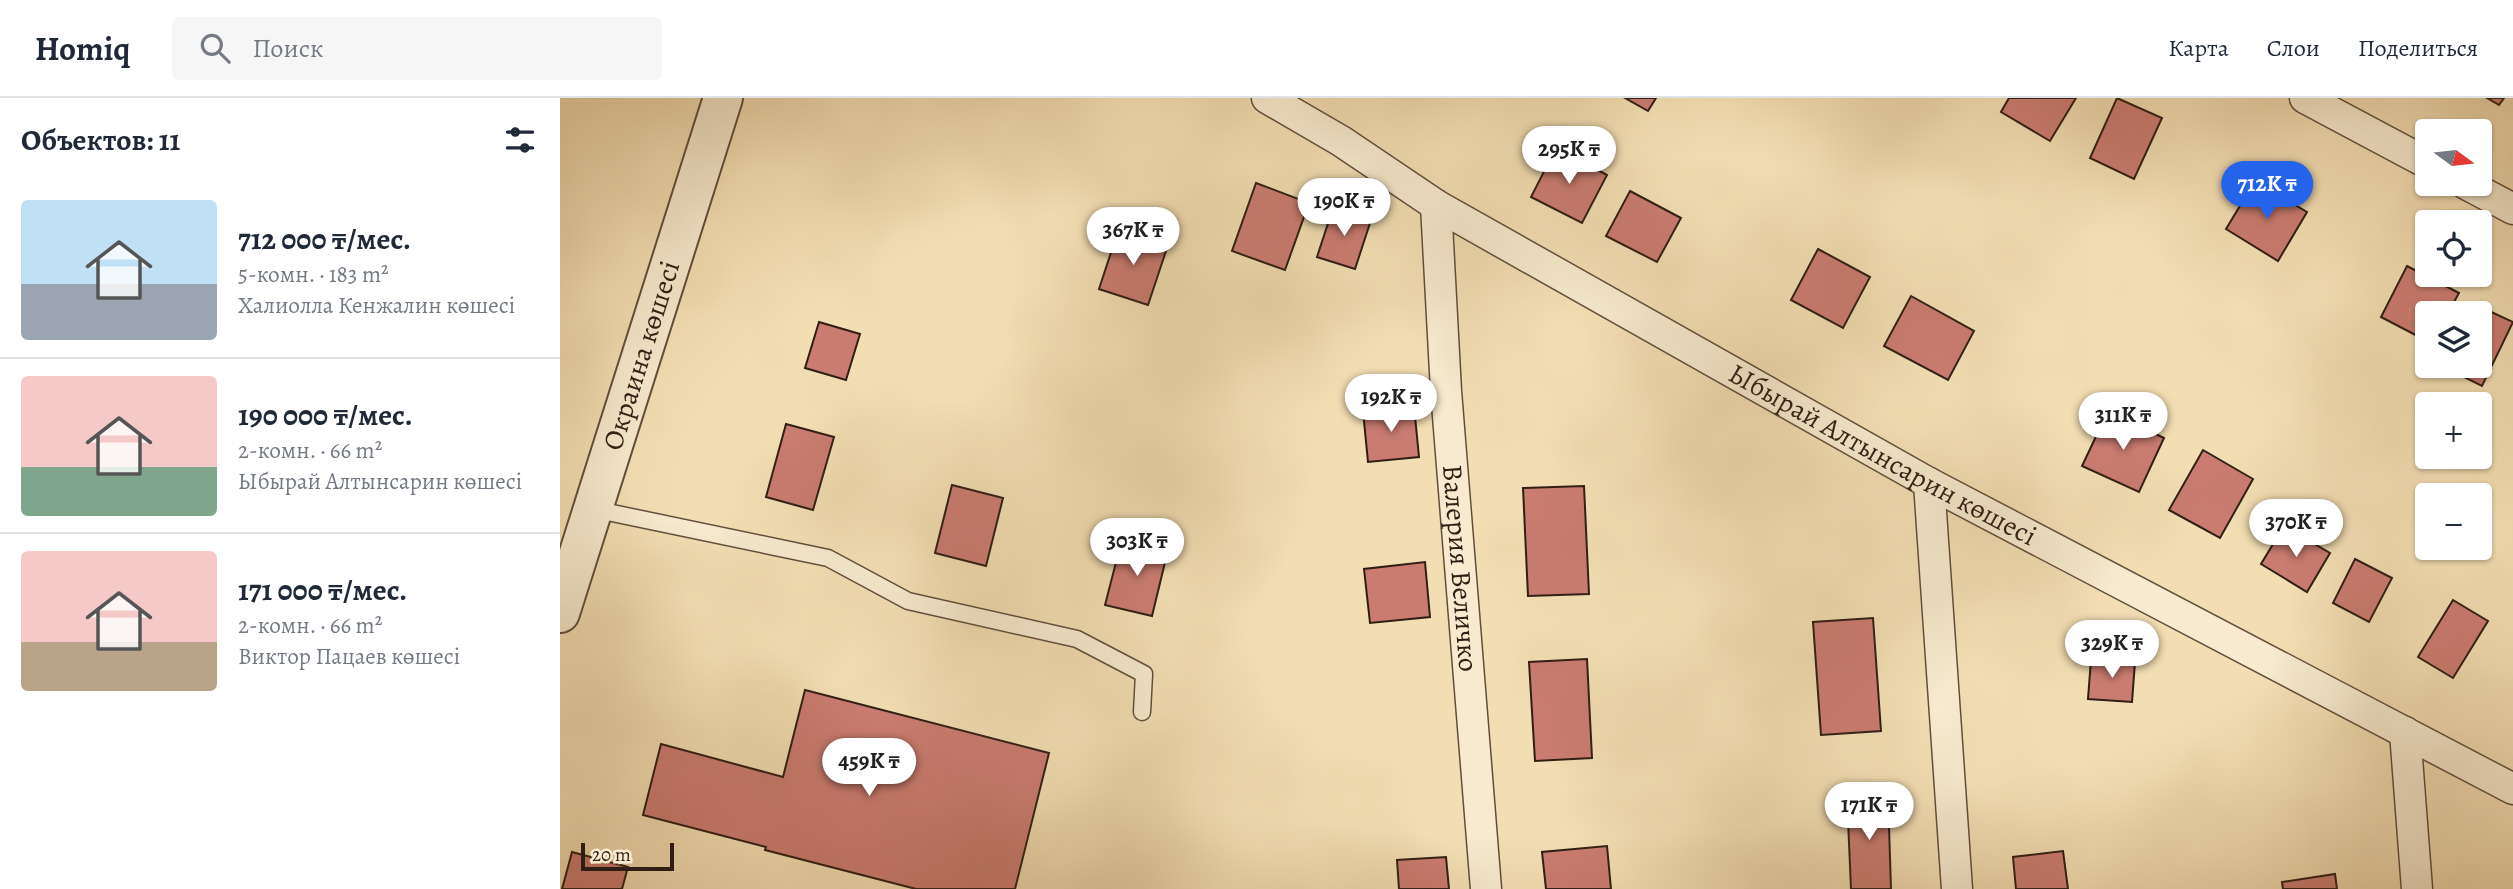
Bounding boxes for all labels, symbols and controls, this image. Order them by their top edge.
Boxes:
search box [172,17,662,80]
text: Homiq [35,26,130,71]
icon: search [196,29,234,67]
text: Поиск [252,31,323,66]
text: Карта [2168,32,2229,64]
text: Слои [2267,32,2320,64]
text: Поделиться [2358,32,2478,64]
north arrow [2415,119,2492,196]
map controls [2415,119,2492,560]
text: Объектов: 11 [21,120,180,160]
icon: filters [501,121,539,159]
pin: 295K ₸ [1512,126,1626,186]
text: 295K ₸ [1538,133,1600,164]
pin: 712K ₸ [2210,162,2324,221]
text: 712K ₸ [2237,168,2297,199]
pin: 190K ₸ [1287,178,1401,238]
text: 190K ₸ [1314,185,1374,216]
pin: 367K ₸ [1076,208,1190,267]
button: locate [2415,210,2492,287]
text: 367K ₸ [1103,214,1163,245]
text: 712 000 ₸/мес. [238,219,411,259]
icon: home [77,228,161,312]
street label: Окраина көшесі [594,256,689,455]
text: 5-комн. · 183 m² [238,259,389,290]
text: Халиолла Кенжалин көшесі [238,290,515,321]
button: layers [2415,301,2492,378]
street label: Ыбырай Алтынсарин көшесі [1722,355,2043,555]
pin: 192K ₸ [1334,374,1448,434]
text: 192K ₸ [1361,381,1421,412]
pin: 311K ₸ [2066,392,2180,452]
button: + [2415,392,2492,469]
text: 190 000 ₸/мес. [238,395,413,435]
text: 311K ₸ [2095,399,2151,430]
icon: home [77,404,161,488]
text: 2-комн. · 66 m² [238,435,382,466]
street label: Валерия Величко [1433,463,1487,673]
text: Ыбырай Алтынсарин көшесі [238,466,522,497]
button: − [2415,483,2492,560]
pin: 370K ₸ [2239,500,2353,559]
text: 370K ₸ [2265,506,2327,537]
pin: 303K ₸ [1080,518,1194,578]
text: 303K ₸ [1106,525,1168,556]
text: 171 000 ₸/мес. [238,570,407,610]
icon: home [77,579,161,663]
text: 2-комн. · 66 m² [238,610,382,641]
pin: 329K ₸ [2055,620,2169,680]
text: 329K ₸ [2081,627,2143,658]
text: Виктор Пацаев көшесі [238,641,460,672]
pin: 459K ₸ [812,738,926,798]
text: 459K ₸ [838,745,900,776]
pin: 171K ₸ [1812,782,1926,842]
text: 171K ₸ [1841,789,1897,820]
scale bar [581,840,674,872]
text: 20 m [592,842,631,868]

